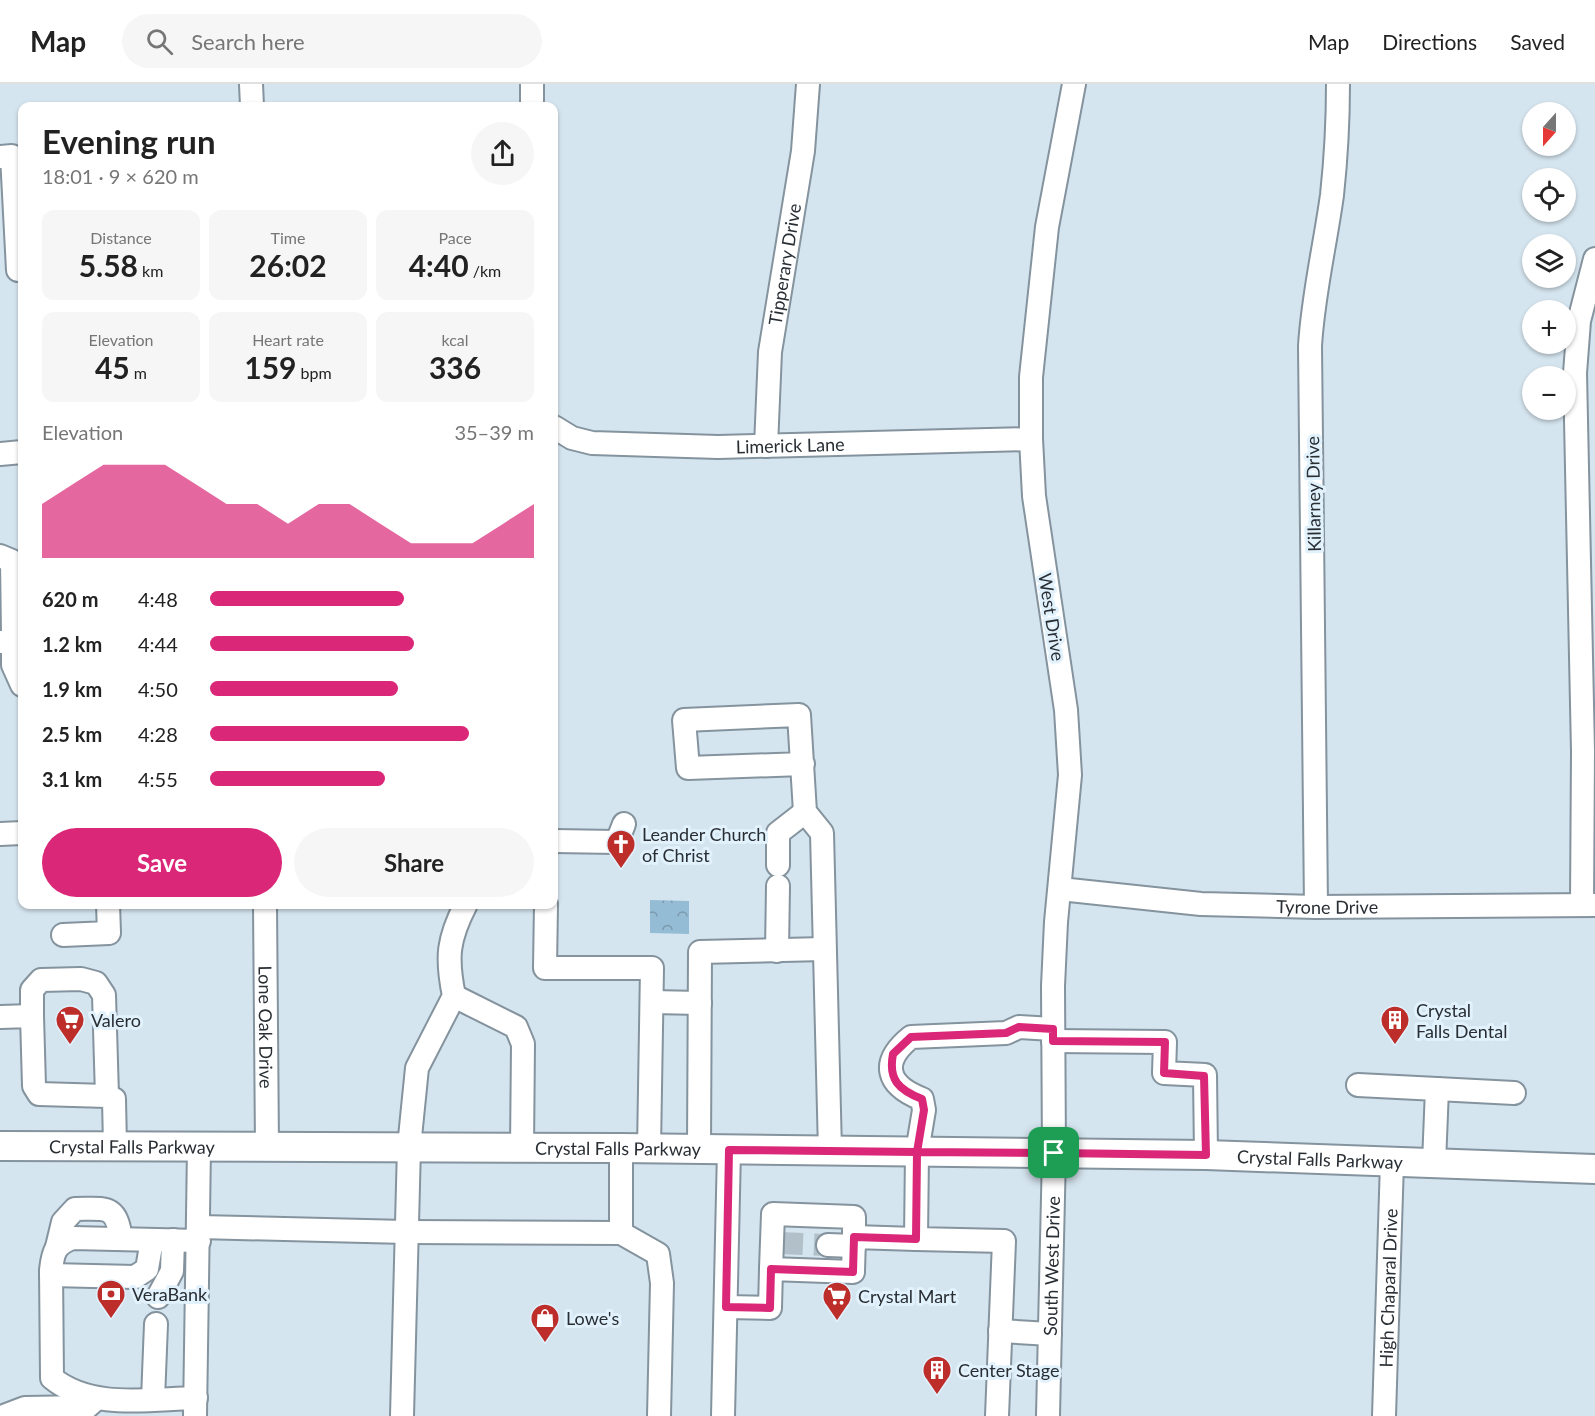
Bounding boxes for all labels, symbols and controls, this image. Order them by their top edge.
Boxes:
search box [122,14,542,68]
text: Map [30,24,86,58]
icon: search [143,25,176,58]
text: Search here [191,28,305,55]
text: Map [1308,29,1349,54]
text: Directions [1382,29,1477,54]
text: Saved [1510,29,1565,54]
north arrow [1522,102,1576,156]
map controls [1522,102,1576,420]
text: Evening run [42,121,216,161]
button: share [471,122,534,185]
text: 18:01 · 9 × 620 m [42,164,199,188]
button: locate [1522,168,1576,222]
street label: Tipperary Drive [764,202,805,327]
text: Distance [90,228,152,247]
text: Time [271,228,305,247]
text: Pace [438,228,472,247]
button: layers [1522,234,1576,288]
text: 5.58 [79,247,138,283]
text: 26:02 [249,247,327,283]
text: 4:40 [409,247,469,283]
text: km [138,261,163,280]
text: /km [469,261,501,280]
button: + [1522,300,1576,354]
text: Elevation [89,330,154,349]
text: Heart rate [252,330,324,349]
text: kcal [441,330,469,349]
text: 45 [95,349,130,385]
text: 159 [244,349,297,385]
text: 336 [429,349,481,385]
text: m [130,363,147,382]
text: bpm [297,363,332,382]
button: − [1522,366,1576,420]
text: Elevation [42,420,123,444]
text: 35–39 m [454,420,534,444]
street label: Limerick Lane [735,433,845,458]
street label: Killarney Drive [1301,436,1325,552]
street label: West Drive [1034,571,1070,663]
text: 620 m [42,587,98,611]
text: 4:48 [138,587,178,611]
text: 1.2 km [42,632,102,656]
text: 4:44 [138,632,178,656]
text: 1.9 km [42,677,102,701]
text: 4:50 [138,677,178,701]
text: 2.5 km [42,722,102,746]
text: 4:28 [138,722,178,746]
text: 3.1 km [42,767,102,791]
text: 4:55 [138,767,178,791]
place label: Leander Church of Christ [642,823,766,866]
button: Save [42,828,282,897]
button: Share [294,828,534,897]
church icon: Leander Church of Christ [605,828,637,870]
street label: Tyrone Drive [1276,895,1378,918]
street label: Lone Oak Drive [255,965,278,1089]
place label: Crystal Falls Dental [1416,999,1507,1042]
supermarket icon: Valero [54,1004,86,1046]
building icon: Crystal Falls Dental [1379,1004,1411,1046]
place label: Valero [91,1009,141,1031]
pin [1028,1127,1079,1178]
street label: Crystal Falls Parkway [49,1135,216,1158]
icon: arrive [1037,1136,1070,1169]
street label: Crystal Falls Parkway [535,1137,702,1160]
street label: Crystal Falls Parkway [1237,1145,1404,1173]
street label: South West Drive [1039,1196,1064,1336]
street label: High Chaparal Drive [1375,1208,1402,1368]
bank icon: VeraBank [95,1278,127,1320]
supermarket icon: Crystal Mart [821,1280,853,1322]
place label: VeraBank [132,1283,208,1305]
place label: Crystal Mart [858,1285,957,1307]
shop icon: Lowe's [529,1302,561,1344]
place label: Lowe's [566,1307,619,1329]
building icon: Center Stage [921,1354,953,1396]
place label: Center Stage [958,1359,1059,1381]

